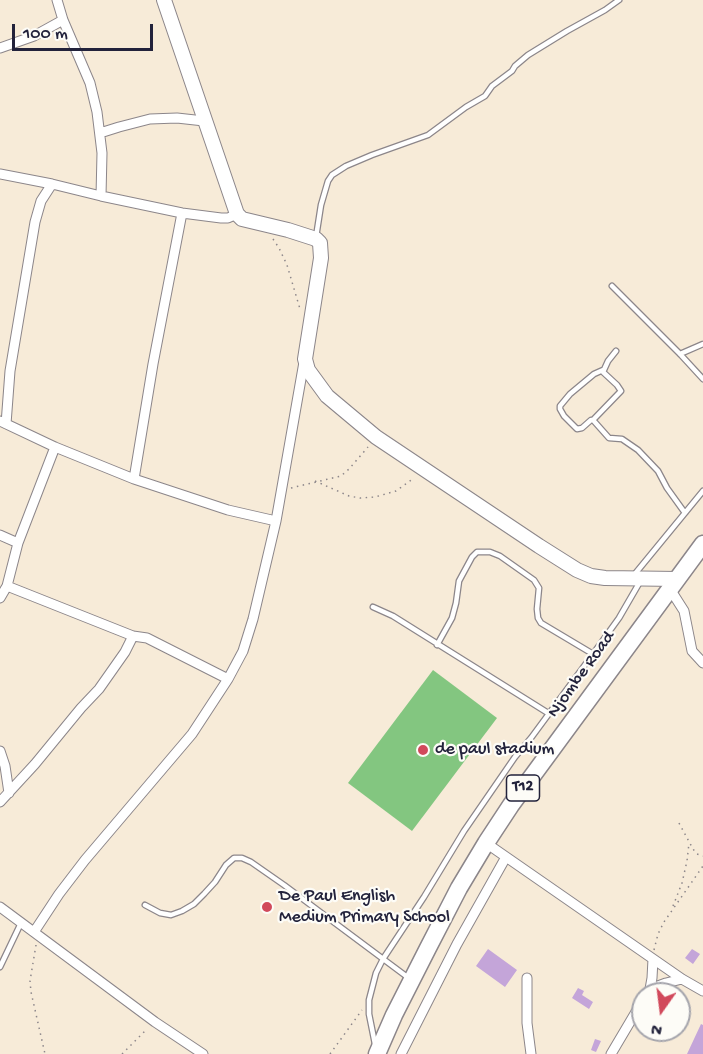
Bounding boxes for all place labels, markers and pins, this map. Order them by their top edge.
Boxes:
place label: de paul stadium [435,739,554,761]
marker: de paul stadium [416,743,430,757]
place label: De Paul English Medium Primary School [279,886,450,928]
marker: De Paul English Medium Primary School [260,900,274,914]

